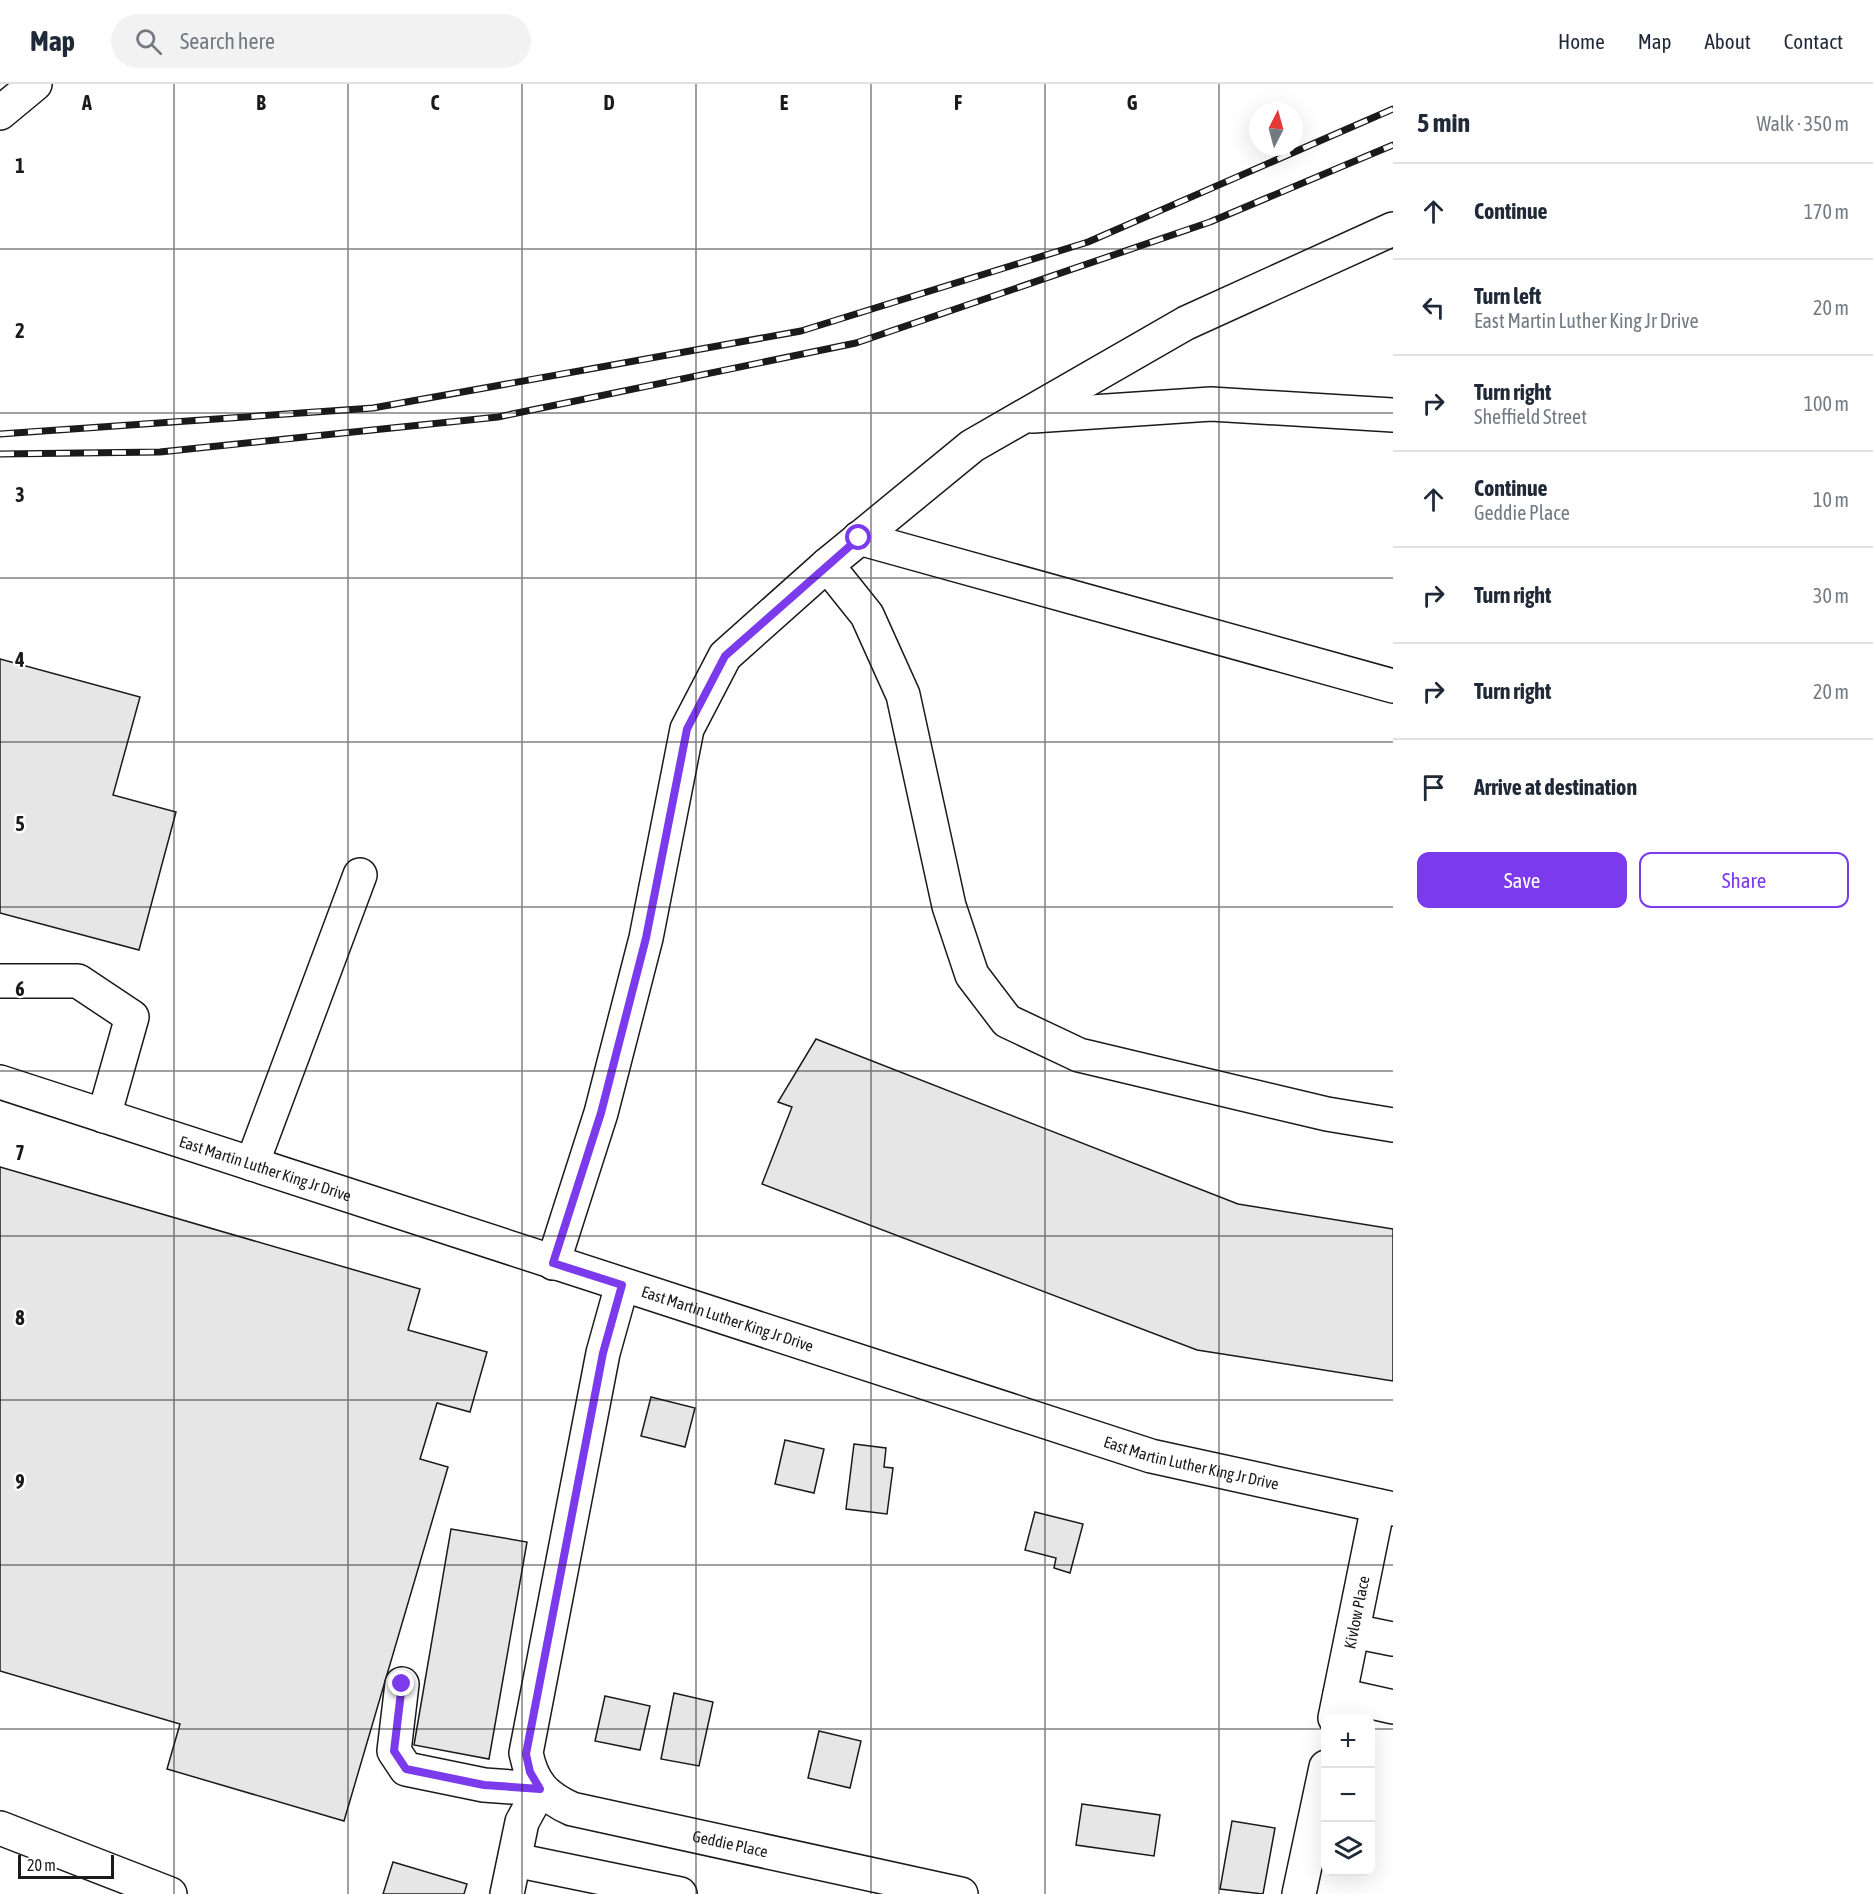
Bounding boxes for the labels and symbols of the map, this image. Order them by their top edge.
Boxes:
text: A [81,91,92,114]
text: B [256,91,266,114]
text: C [431,91,440,114]
text: D [603,91,615,114]
text: E [780,91,789,114]
text: F [954,91,962,114]
text: G [1127,91,1138,114]
north arrow [1249,102,1303,156]
text: 1 [15,154,25,177]
text: 2 [15,319,25,342]
text: 3 [15,483,25,506]
route start [845,524,871,550]
text: 4 [14,648,25,671]
text: 5 [15,812,25,835]
text: 6 [15,977,25,1000]
street label: East Martin Luther King Jr Drive [177,1132,354,1205]
text: 7 [15,1141,25,1164]
street label: East Martin Luther King Jr Drive [639,1282,816,1355]
text: 8 [15,1306,25,1329]
street label: East Martin Luther King Jr Drive [1101,1432,1281,1493]
text: 9 [15,1470,25,1493]
street label: Kivlow Place [1340,1574,1373,1650]
route end [388,1670,414,1696]
street label: Geddie Place [691,1827,770,1861]
scale bar [18,1852,114,1880]

